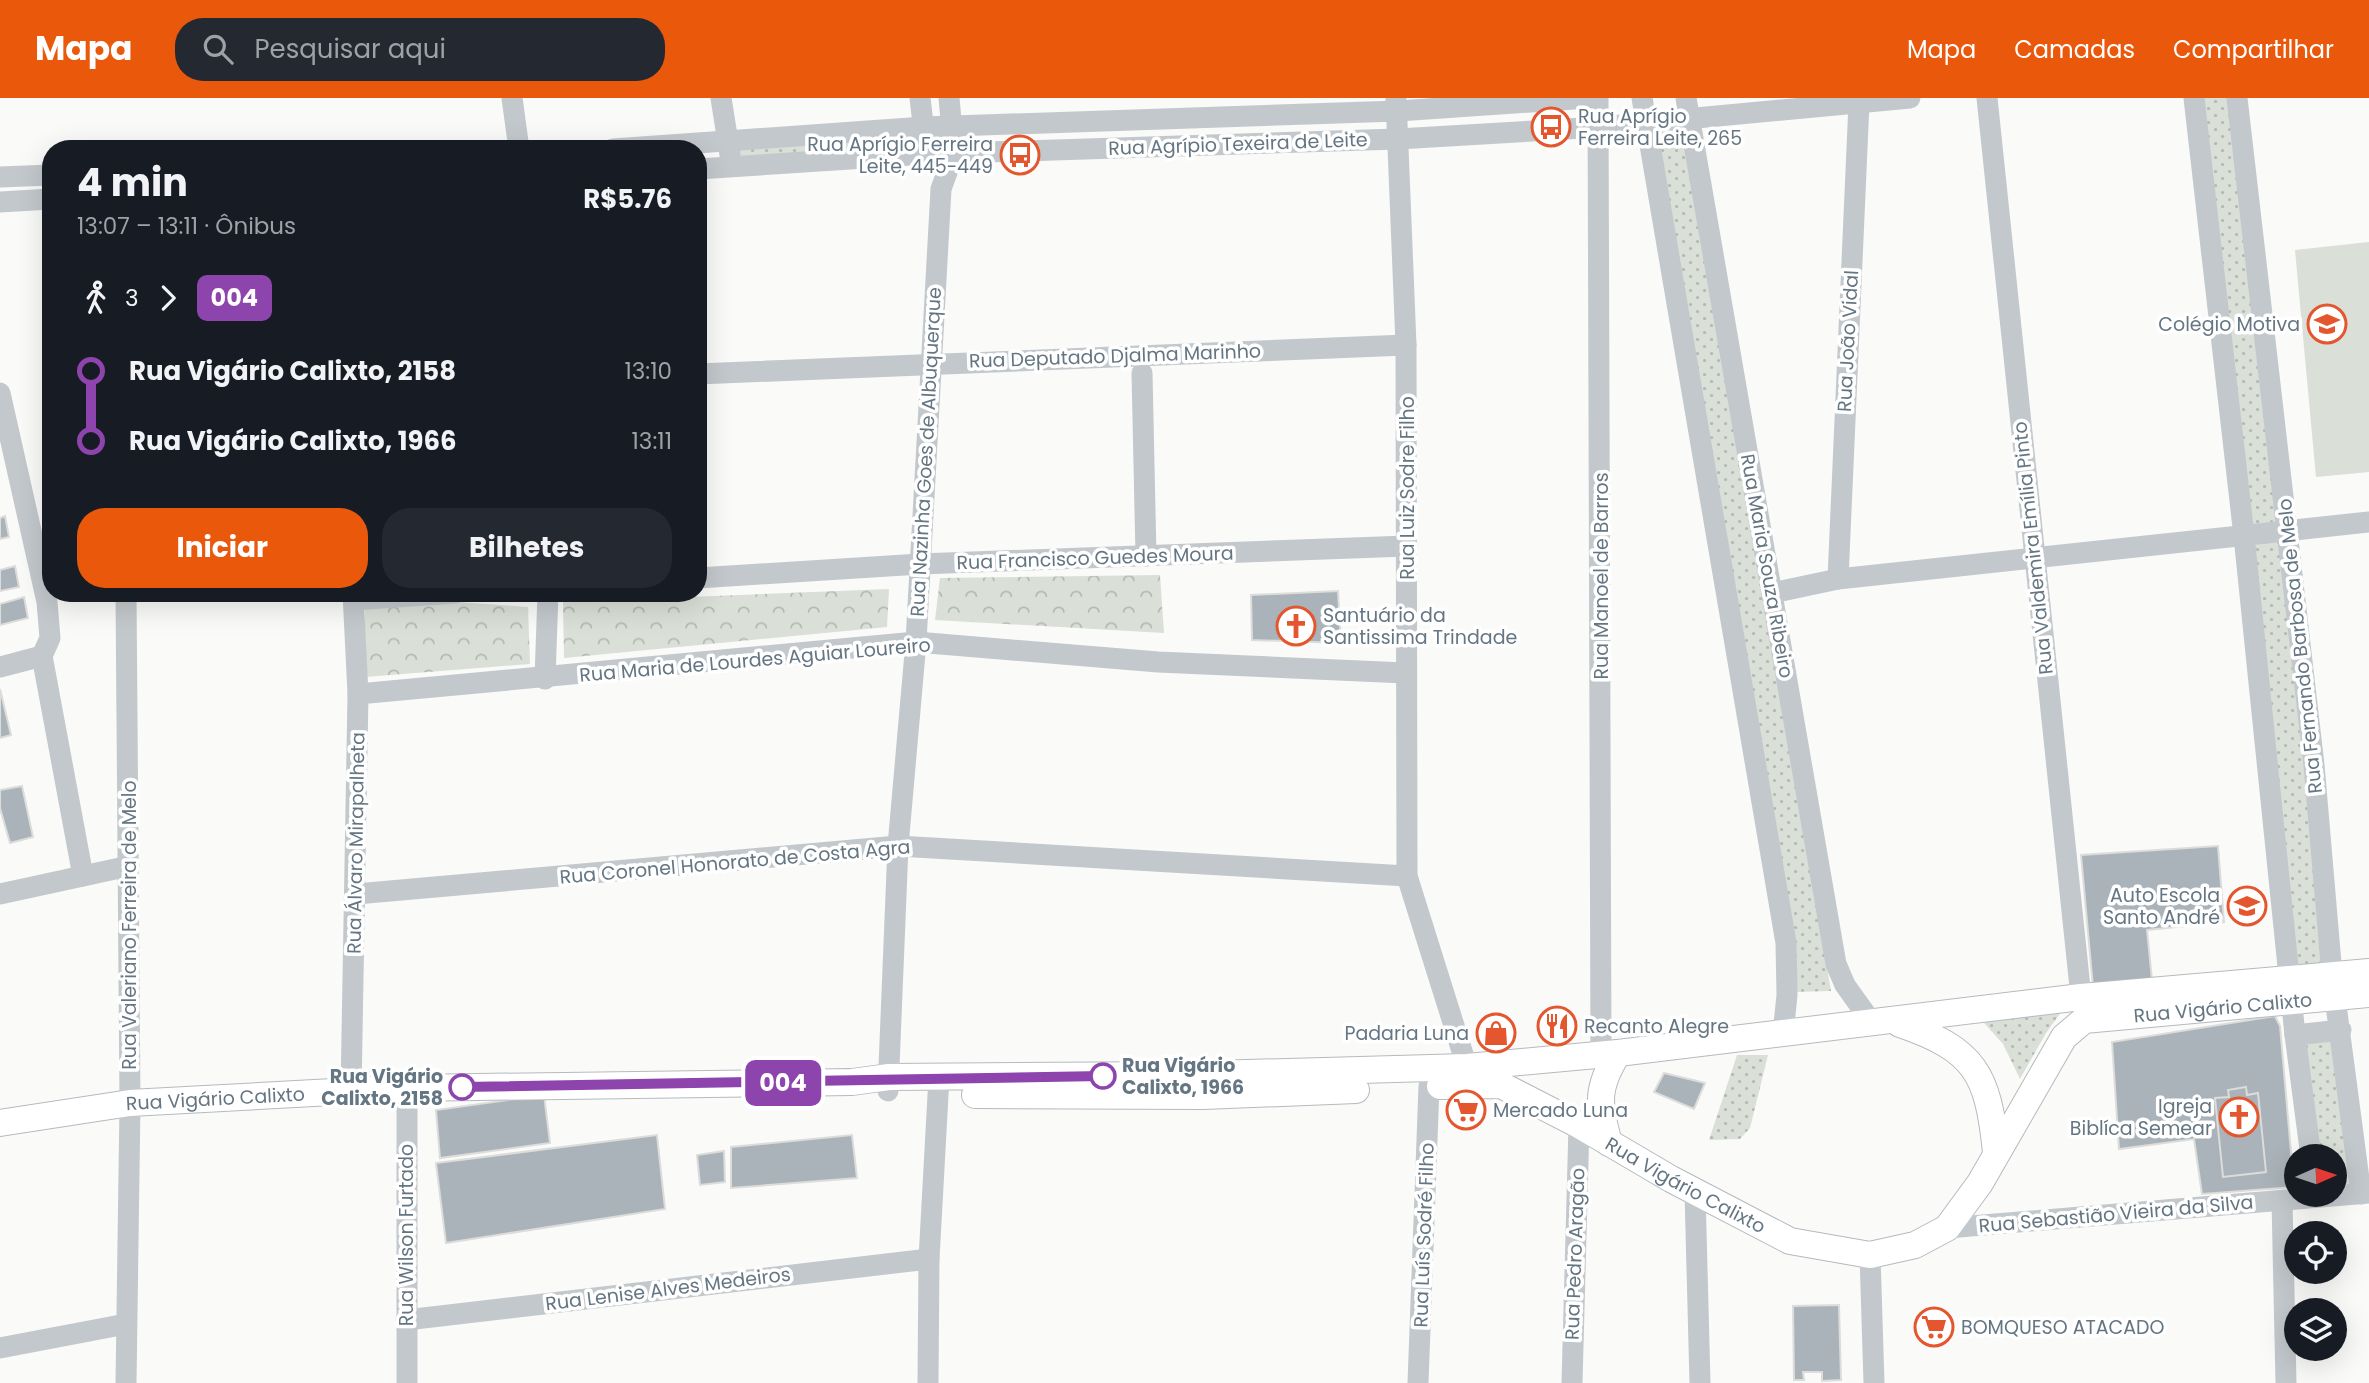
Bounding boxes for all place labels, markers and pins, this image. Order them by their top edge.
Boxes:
place label: Rua Aprígio Ferreira Leite, 265 [1578,103,1742,152]
bus stop icon: Rua Aprígio Ferreira Leite, 265 [1530,106,1572,148]
place label: Rua Aprígio Ferreira Leite, 445-449 [807,131,993,180]
bus stop icon: Rua Aprígio Ferreira Leite, 445-449 [999,134,1041,176]
school or university icon: Colégio Motiva [2306,303,2348,345]
place label: Colégio Motiva [2158,311,2300,338]
place label: Santuário da Santissima Trindade [1323,602,1517,651]
church icon: Santuário da Santissima Trindade [1275,605,1317,647]
place label: Auto Escola Santo André [2103,882,2220,931]
school or university icon: Auto Escola Santo André [2226,885,2268,927]
restaurant icon: Recanto Alegre [1536,1005,1578,1047]
shop icon: Padaria Luna [1475,1012,1517,1054]
place label: Recanto Alegre [1584,1013,1729,1040]
place label: Padaria Luna [1344,1020,1469,1047]
place label: Rua Vigário Calixto, 1966 [1122,1052,1244,1101]
place label: Rua Vigário Calixto, 2158 [321,1063,443,1112]
marker: Rua Vigário Calixto, 1966 [1090,1063,1116,1089]
marker: Rua Vigário Calixto, 2158 [449,1074,475,1100]
supermarket icon: Mercado Luna [1445,1089,1487,1131]
place label: Igreja Biblíca Semear [2070,1093,2212,1142]
church icon: Igreja Biblíca Semear [2218,1096,2260,1138]
place label: Mercado Luna [1493,1097,1628,1124]
supermarket icon: BOMQUESO ATACADO [1913,1306,1955,1348]
place label: BOMQUESO ATACADO [1961,1314,2164,1341]

